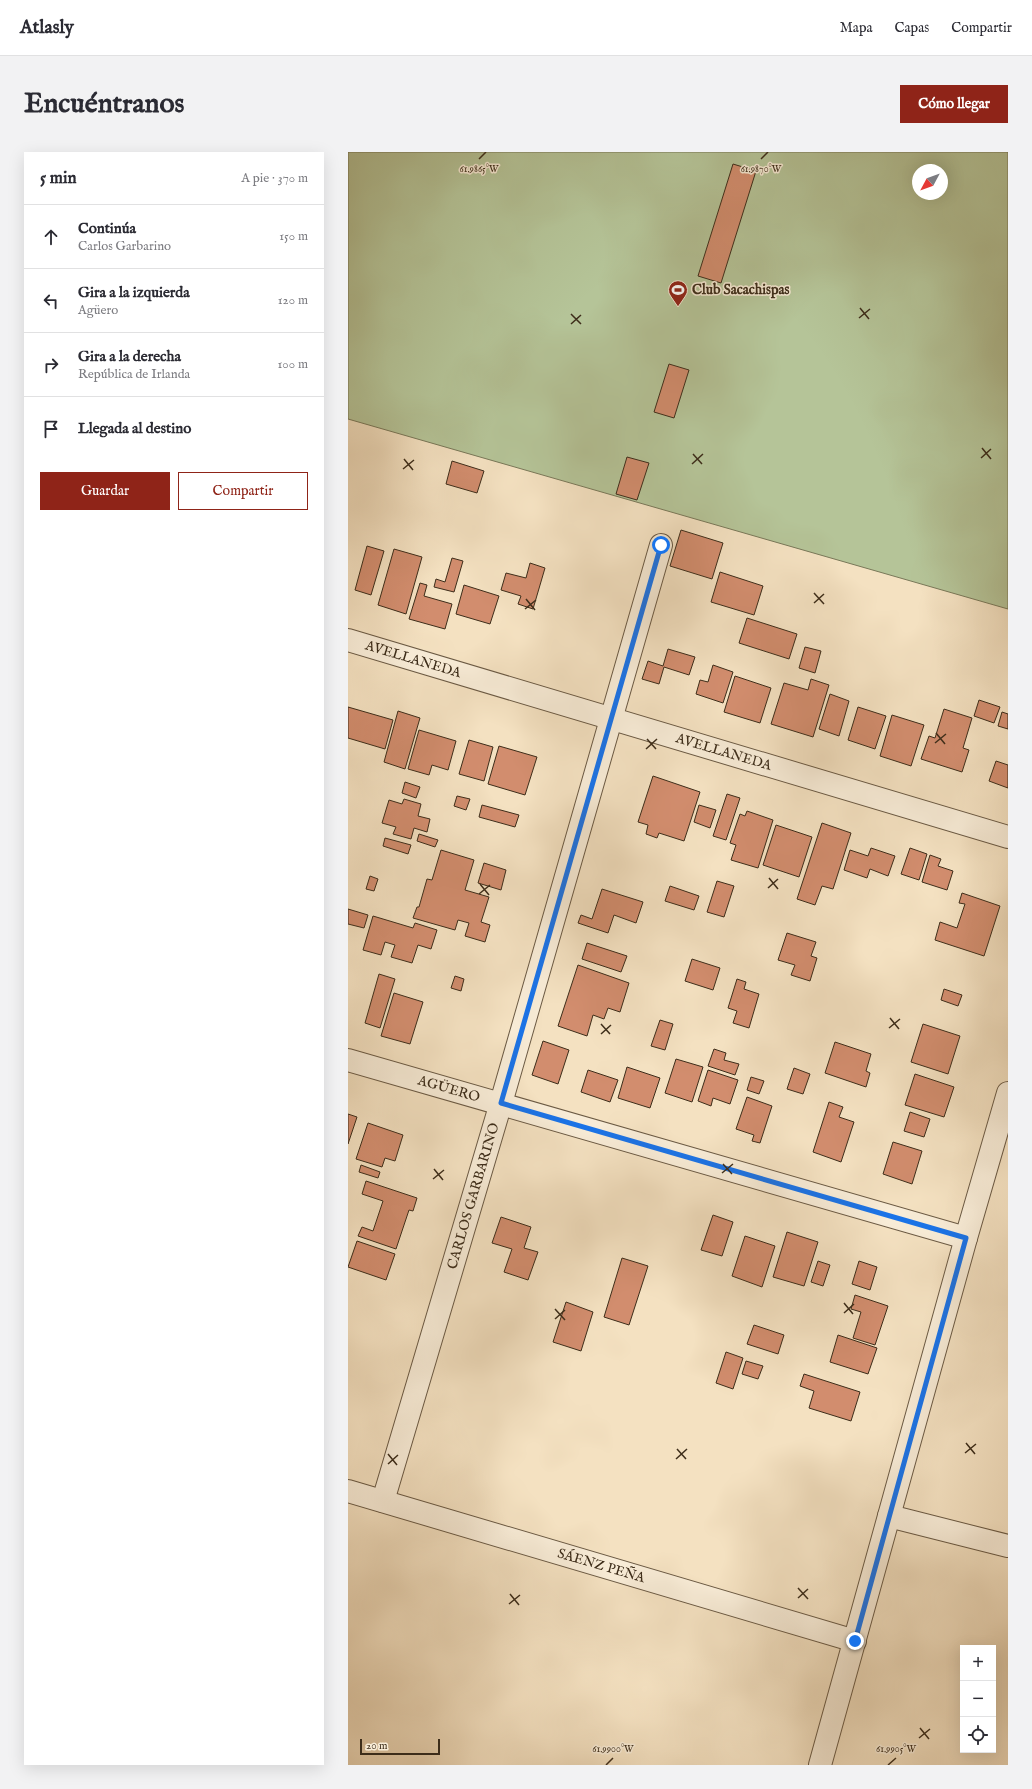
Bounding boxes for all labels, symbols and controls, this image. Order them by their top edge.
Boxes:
text: Atlasly [20,16,74,40]
text: Mapa [840,19,873,37]
text: Capas [895,19,929,37]
text: Compartir [951,19,1012,37]
button: Cómo llegar [900,85,1008,123]
text: Encuéntranos [24,87,184,122]
text: 61.9865°W [460,163,499,176]
text: 61.9870°W [741,163,782,176]
north arrow [912,164,948,200]
text: 5 min [40,168,77,189]
text: A pie · 370 m [241,170,308,187]
text: Continúa [78,219,136,238]
icon: ahead [40,226,62,248]
text: 150 m [279,228,308,245]
text: Carlos Garbarino [78,238,171,255]
sports icon: Club Sacachispas [667,279,689,307]
place label: Club Sacachispas [692,281,790,299]
text: Gira a la izquierda [78,283,190,302]
icon: left [40,290,62,312]
text: 120 m [278,292,308,309]
text: Agüero [78,302,118,319]
text: Gira a la derecha [78,347,181,366]
icon: right [40,354,62,376]
text: 100 m [278,356,308,373]
text: República de Irlanda [78,366,190,383]
icon: arrive [40,418,62,440]
text: Llegada al destino [78,419,191,438]
button: Guardar [40,472,170,510]
button: Compartir [178,472,308,510]
route start [652,536,670,554]
street label: AVELLANEDA [362,636,464,682]
street label: AVELLANEDA [672,729,774,775]
street label: AGÜERO [415,1071,482,1107]
street label: CARLOS GARBARINO [443,1120,504,1271]
street label: SÁENZ PEÑA [555,1544,648,1588]
route end [846,1632,864,1650]
map controls [960,1645,996,1753]
button: + [960,1645,996,1681]
button: − [960,1681,996,1717]
button: locate [960,1717,996,1753]
scale bar [360,1737,440,1756]
text: 20 m [366,1739,387,1753]
text: 61.9900°W [592,1743,634,1756]
text: 61.9905°W [876,1743,916,1756]

